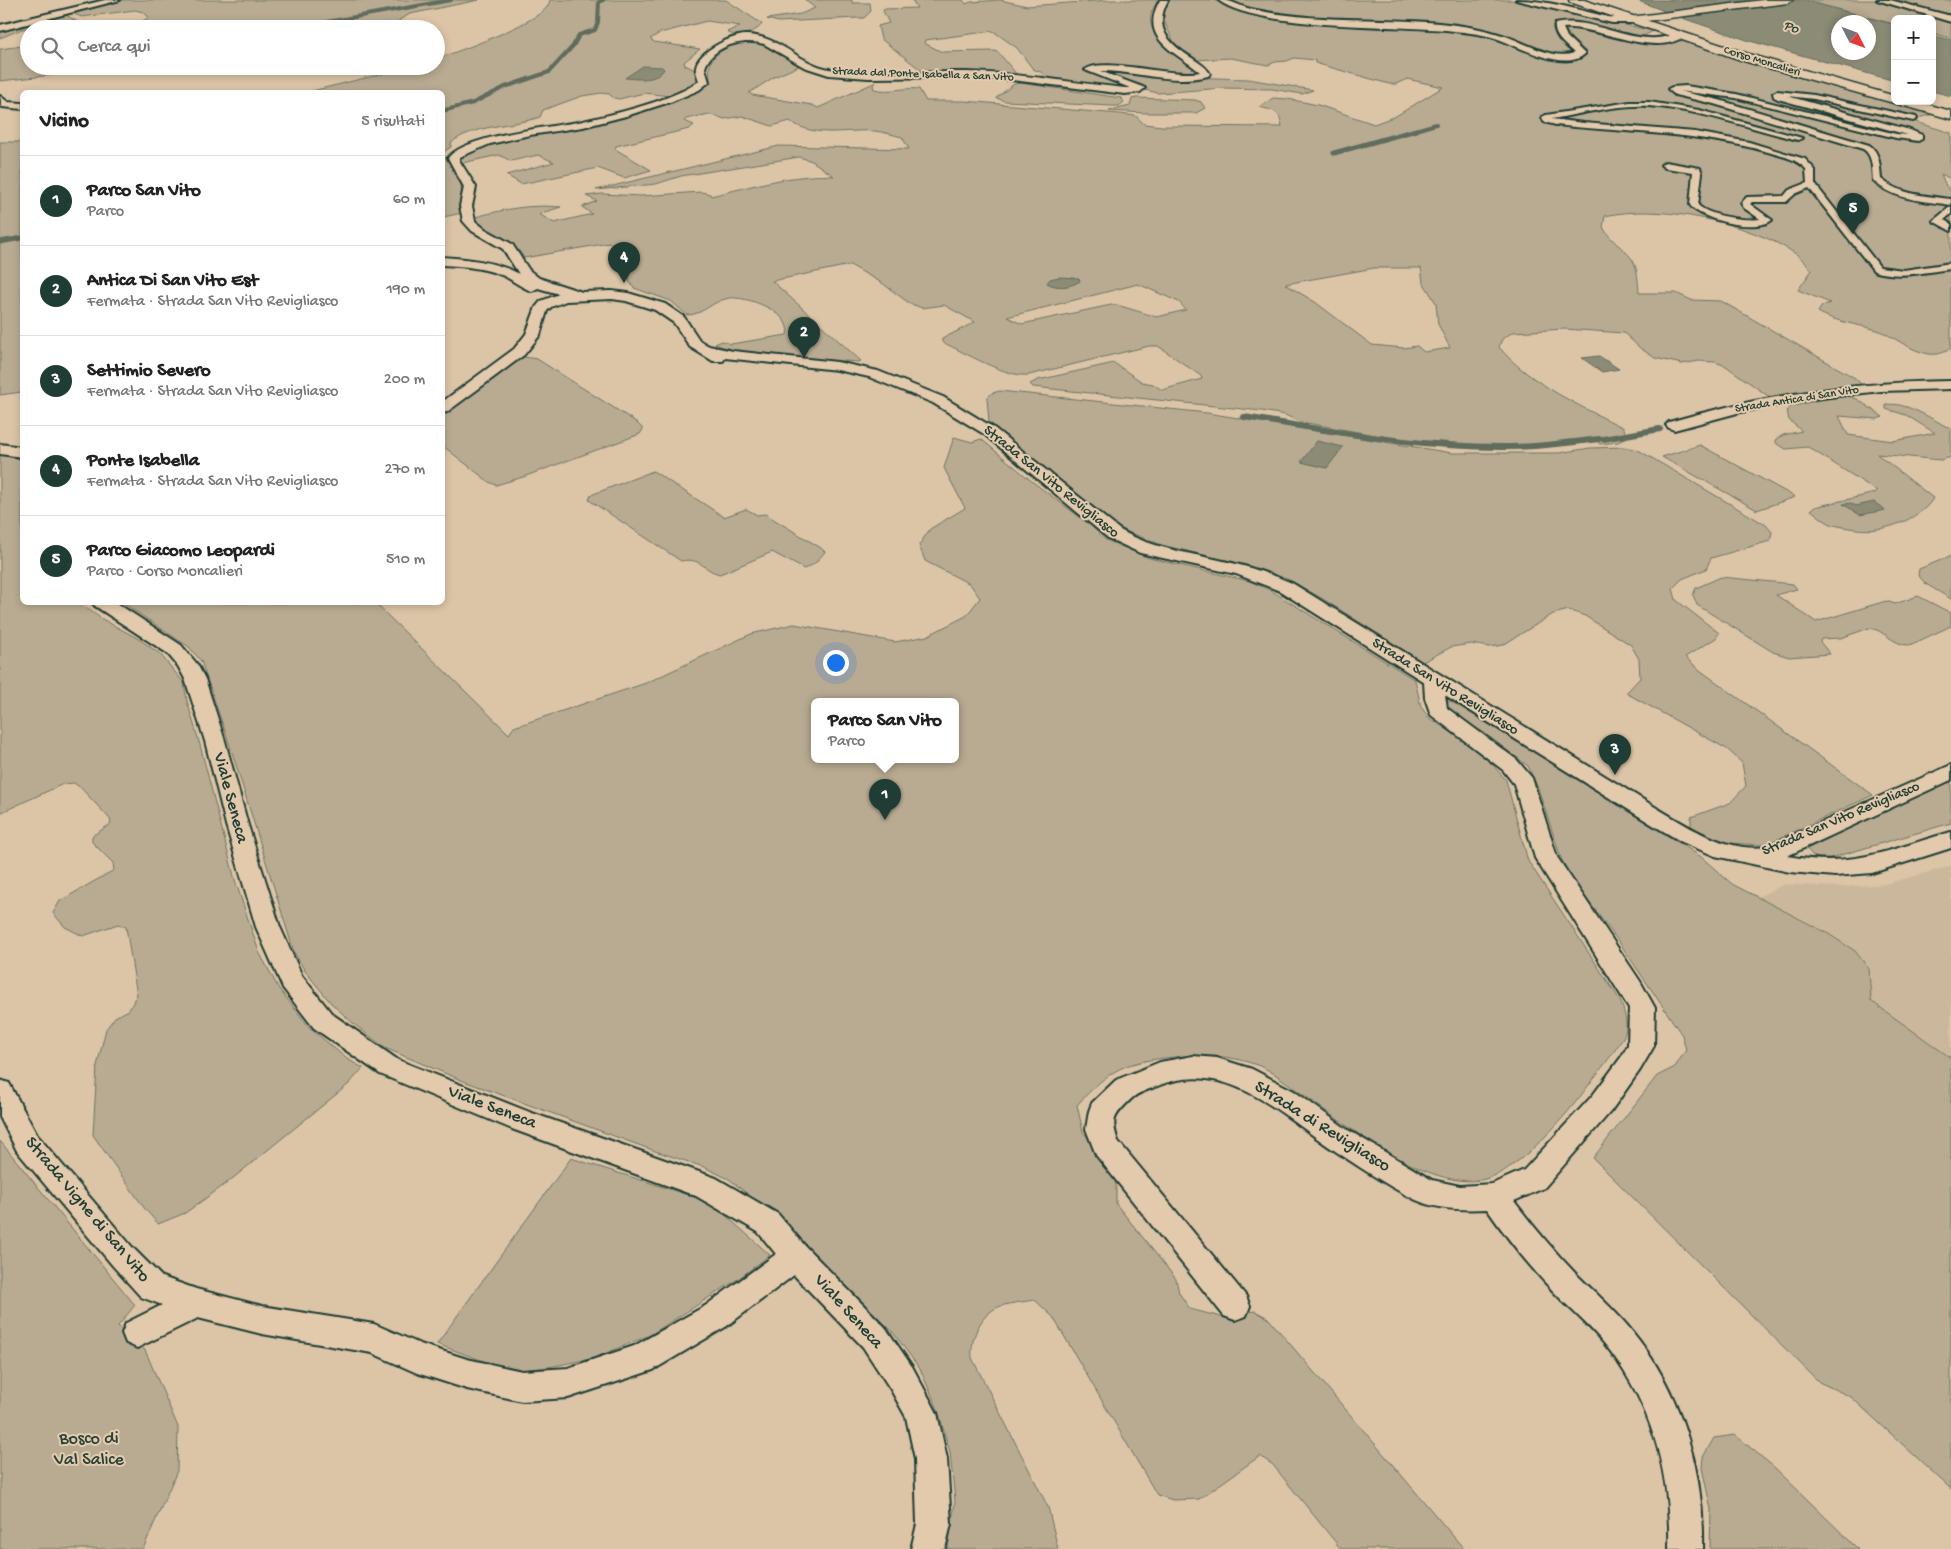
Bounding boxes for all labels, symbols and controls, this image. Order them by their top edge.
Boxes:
north arrow [1831,15,1876,60]
map controls [1891,15,1936,105]
button: + [1891,15,1936,60]
water label: Po [1781,17,1802,39]
search box [20,20,445,75]
icon: search [38,34,66,62]
text: Cerca qui [78,36,151,59]
street label: Corso Moncalieri [1722,44,1803,80]
button: − [1891,60,1936,105]
street label: Strada dal Ponte Isabella a San Vito [832,65,1014,85]
text: Vicino [40,110,89,135]
text: 5 risultati [361,113,425,132]
text: Parco San Vito [87,180,201,203]
text: 1 [53,191,59,210]
text: 60 m [393,191,425,210]
pin: 5 [1837,193,1869,234]
text: Parco [87,203,124,222]
pin: 4 [608,242,640,283]
text: Antica Di San Vito Est [87,270,258,293]
text: 2 [52,281,60,300]
text: 190 m [386,281,425,300]
text: Fermata · Strada San Vito Revigliasco [87,293,338,312]
pin: 2 [788,317,820,358]
text: Settimio Severo [87,360,211,383]
text: 3 [52,371,60,390]
text: 200 m [384,371,425,390]
text: Fermata · Strada San Vito Revigliasco [87,383,338,402]
street label: Strada Antica di San Vito [1734,383,1860,417]
street label: Strada San Vito Revigliasco [979,422,1123,543]
text: Ponte Isabella [87,450,199,473]
text: 4 [52,461,60,480]
text: 270 m [385,461,425,480]
text: Fermata · Strada San Vito Revigliasco [87,473,338,492]
text: Parco Giacomo Leopardi [87,540,275,563]
text: 5 [52,551,60,570]
text: 510 m [386,551,425,570]
text: Parco · Corso Moncalieri [87,563,243,582]
street label: Strada San Vito Revigliasco [1368,634,1522,740]
your location [823,650,849,676]
popup [811,698,959,763]
text: Parco San Vito [828,710,942,733]
text: Parco [828,733,865,752]
pin: 3 [1599,734,1631,775]
street label: Viale Seneca [208,749,252,847]
street label: Strada San Vito Revigliasco [1759,777,1923,860]
pin: 1 [869,779,901,820]
street label: Strada di Revigliasco [1250,1077,1394,1177]
street label: Viale Seneca [444,1081,540,1135]
street label: Strada Vigne di San Vito [20,1133,154,1287]
street label: Viale Seneca [808,1270,888,1354]
park label: Bosco di Val Salice [53,1429,125,1471]

